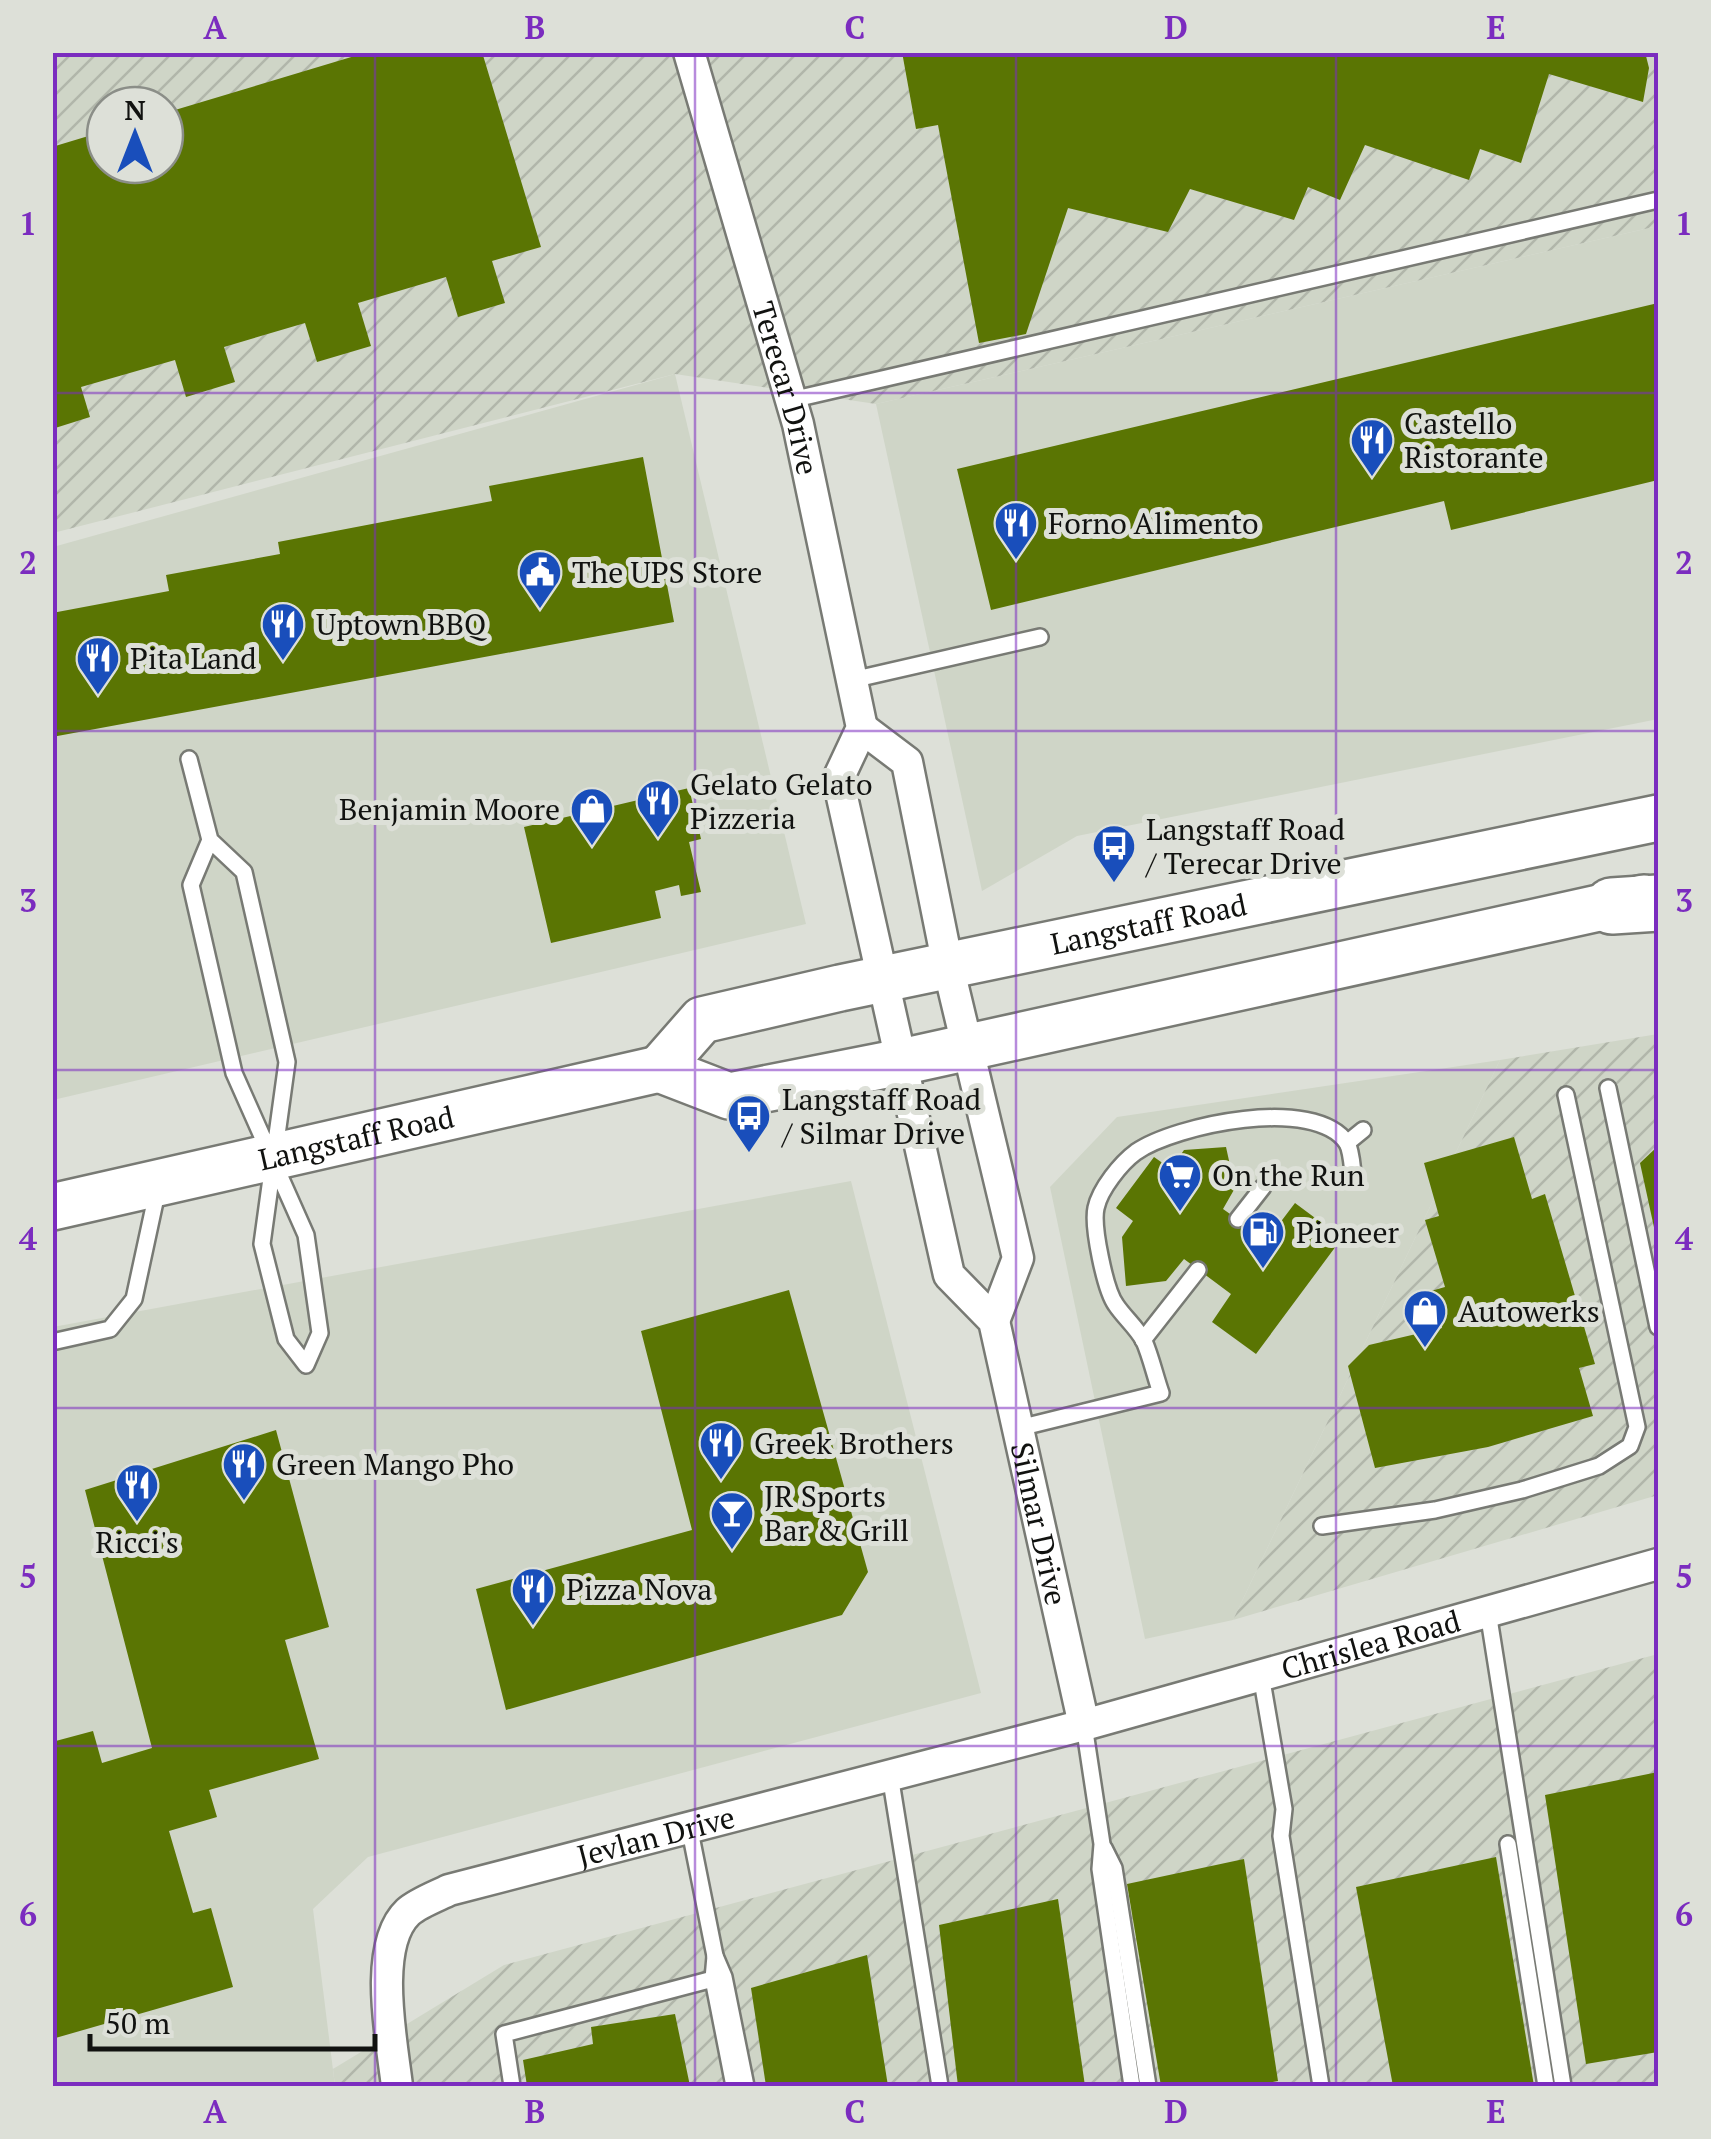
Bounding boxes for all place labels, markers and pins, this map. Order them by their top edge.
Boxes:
place label: Castello Ristorante [1404,403,1544,477]
restaurant icon: Castello Ristorante [1349,417,1395,478]
restaurant icon: Forno Alimento [993,500,1039,561]
place label: Forno Alimento [1048,503,1259,543]
public building icon: The UPS Store [517,549,563,610]
place label: The UPS Store [572,552,762,592]
restaurant icon: Uptown BBQ [260,601,306,662]
place label: Uptown BBQ [316,604,487,644]
restaurant icon: Pita Land [75,635,121,696]
place label: Pita Land [130,638,257,678]
place label: Gelato Gelato Pizzeria [690,764,873,838]
restaurant icon: Gelato Gelato Pizzeria [635,778,681,839]
shop icon: Benjamin Moore [569,786,615,847]
place label: Benjamin Moore [339,789,560,829]
place label: Langstaff Road / Terecar Drive [1144,809,1345,883]
bus stop icon: Langstaff Road / Terecar Drive [1091,823,1137,884]
place label: Langstaff Road / Silmar Drive [780,1079,981,1153]
bus stop icon: Langstaff Road / Silmar Drive [726,1093,772,1154]
supermarket icon: On the Run [1157,1152,1203,1213]
place label: On the Run [1212,1155,1365,1195]
fuel station icon: Pioneer [1240,1209,1286,1270]
place label: Pioneer [1296,1212,1399,1252]
shop icon: Autowerks [1402,1288,1448,1349]
place label: Autowerks [1458,1291,1600,1331]
restaurant icon: Greek Brothers [698,1420,744,1481]
place label: Greek Brothers [754,1423,954,1463]
restaurant icon: Green Mango Pho [221,1441,267,1502]
place label: Green Mango Pho [276,1444,514,1484]
restaurant icon: Ricci's [114,1462,160,1523]
place label: JR Sports Bar & Grill [764,1476,909,1550]
bar icon: JR Sports Bar & Grill [709,1490,755,1551]
place label: Ricci's [95,1522,179,1562]
restaurant icon: Pizza Nova [510,1566,556,1627]
place label: Pizza Nova [566,1569,712,1609]

